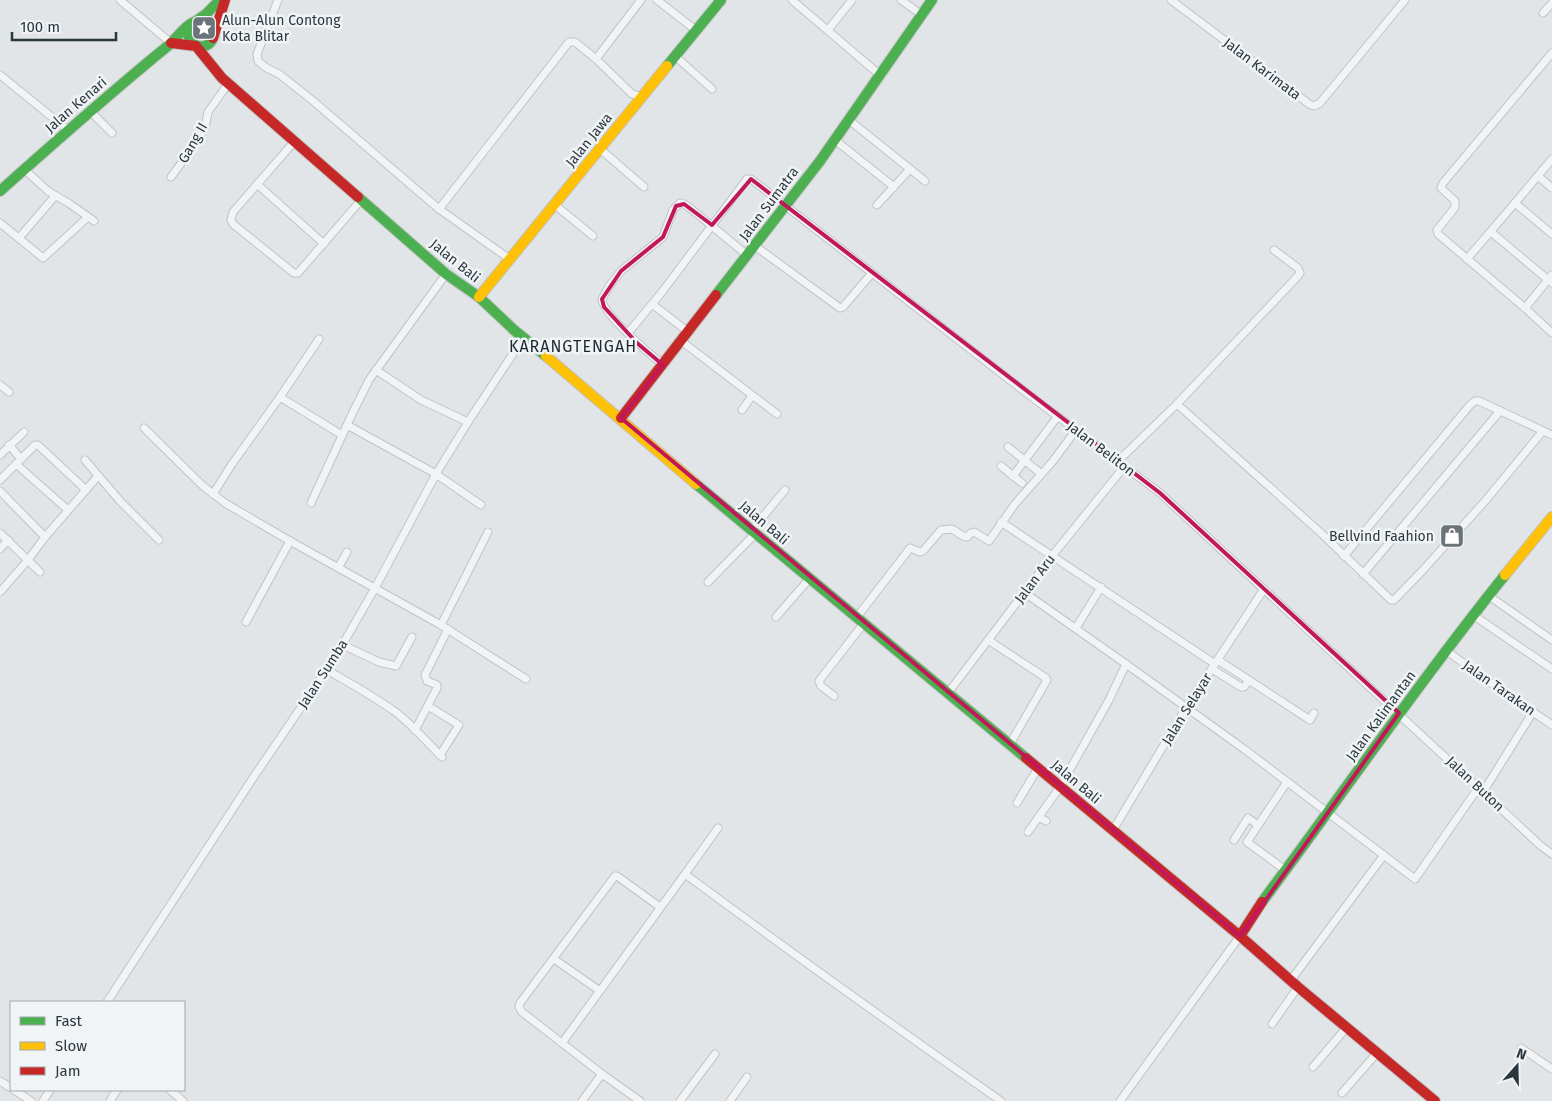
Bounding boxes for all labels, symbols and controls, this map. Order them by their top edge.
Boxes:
scale bar [12,10,116,42]
place label: Alun-Alun Contong Kota Blitar [222,12,341,45]
place icon: Alun-Alun Contong Kota Blitar [191,15,217,41]
text: 100 m [20,18,60,36]
street label: Jalan Karimata [1220,34,1304,104]
street label: Jalan Kenari [42,74,110,136]
street label: Jalan Jawa [562,110,616,170]
street label: Gang II [175,120,211,166]
street label: Jalan Sumatra [736,164,802,244]
street label: Jalan Bali [427,236,483,286]
district label: KARANGTENGAH [509,337,637,356]
street label: Jalan Beliton [1064,418,1138,480]
street label: Jalan Bali [736,497,792,549]
shop icon: Bellvind Faahion [1439,523,1465,549]
place label: Bellvind Faahion [1329,528,1434,545]
street label: Jalan Aru [1011,551,1059,607]
street label: Jalan Sumba [294,636,352,712]
street label: Jalan Tarakan [1459,657,1539,719]
street label: Jalan Kalimantan [1343,667,1419,765]
street label: Jalan Selayar [1158,669,1216,748]
street label: Jalan Buton [1442,753,1508,815]
street label: Jalan Bali [1048,756,1104,808]
legend [10,1001,185,1091]
text: Fast [55,1012,82,1030]
text: Slow [55,1037,87,1055]
north arrow [1492,1041,1542,1091]
text: N [1514,1045,1529,1064]
text: Jam [55,1062,81,1080]

